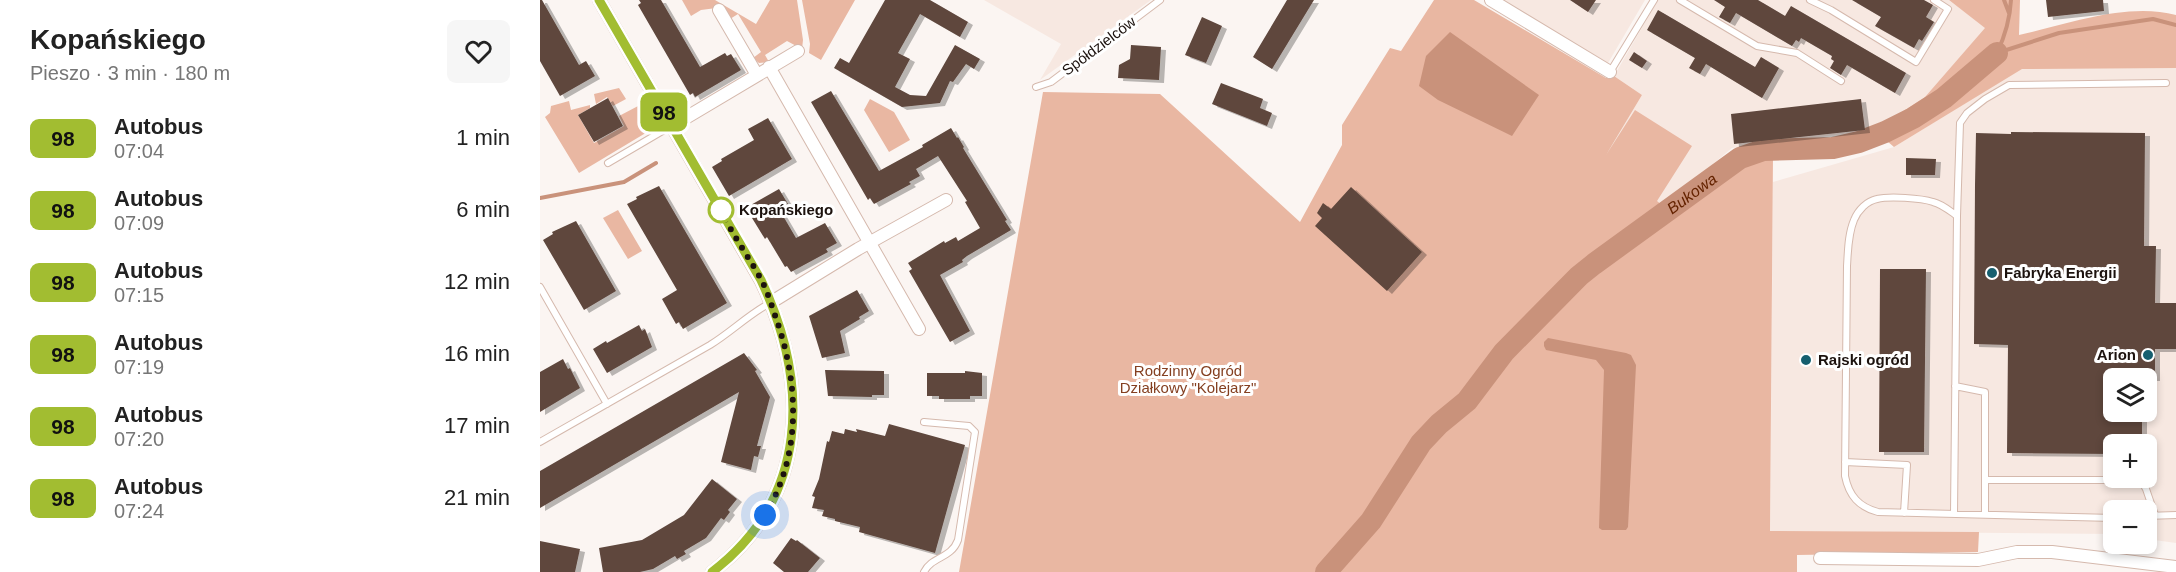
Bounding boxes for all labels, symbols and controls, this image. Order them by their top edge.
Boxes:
street label: Spółdzielców [1059,12,1139,79]
button: heart [447,20,510,83]
text: Kopańskiego [30,24,206,55]
text: Pieszo · 3 min · 180 m [30,62,230,84]
line badge: 98 [637,92,691,132]
text: 98 [652,101,676,124]
text: Autobus [114,114,203,139]
text: 1 min [456,125,510,150]
text: 98 [51,127,75,150]
text: 07:04 [114,140,164,162]
water label: Bukowa [1664,170,1720,217]
text: Autobus [114,186,203,211]
text: 6 min [456,197,510,222]
marker: Kopańskiego [708,197,734,223]
text: 98 [51,199,75,222]
place label: Kopańskiego [739,201,833,218]
text: 07:09 [114,212,164,234]
text: Autobus [114,258,203,283]
place label: Fabryka Energii [2004,264,2117,281]
marker: Fabryka Energii [1985,266,1999,280]
text: 12 min [444,269,510,294]
text: 98 [51,271,75,294]
text: 07:15 [114,284,164,306]
text: Autobus [114,330,203,355]
text: 16 min [444,341,510,366]
text: 98 [51,343,75,366]
place label: Arion [2097,346,2136,363]
marker: Arion [2141,348,2155,362]
place label: Rajski ogród [1818,351,1909,368]
marker: Rajski ogród [1799,353,1813,367]
text: 07:19 [114,356,164,378]
park label: Rodzinny Ogród Działkowy "Kolejarz" [1120,362,1256,396]
map controls [2103,368,2157,554]
button: layers [2103,368,2157,422]
text: Autobus [114,402,203,427]
text: 17 min [444,413,510,438]
text: 98 [51,415,75,438]
text: 07:20 [114,428,164,450]
button: + [2103,434,2157,488]
text: Autobus [114,474,203,499]
text: 21 min [444,485,510,510]
text: 98 [51,487,75,510]
text: 07:24 [114,500,164,522]
your location [750,500,780,530]
button: − [2103,500,2157,554]

